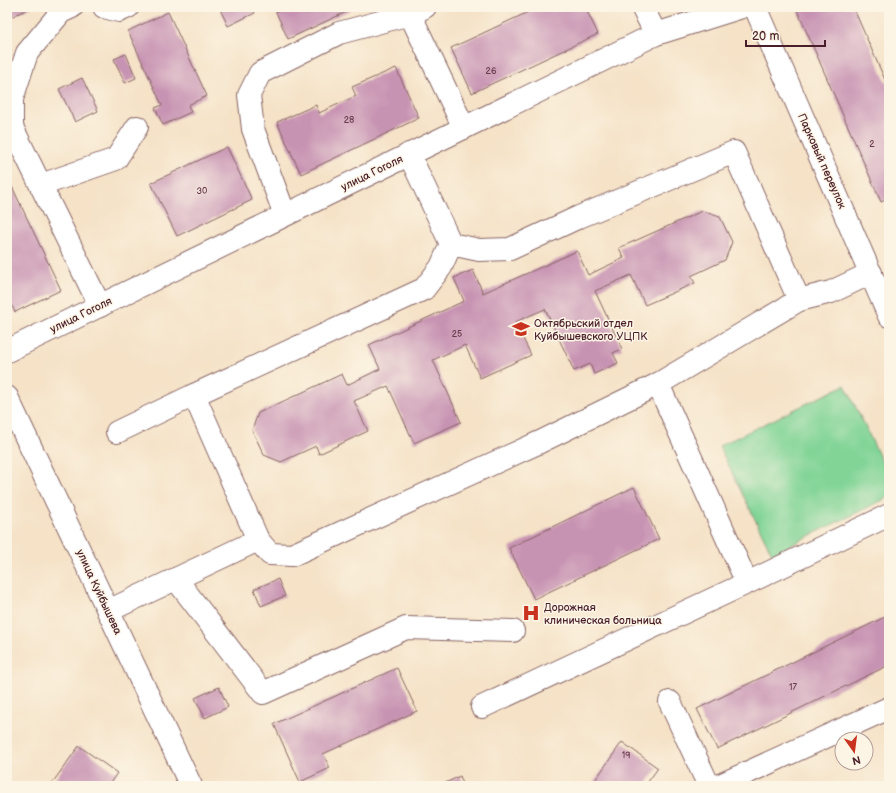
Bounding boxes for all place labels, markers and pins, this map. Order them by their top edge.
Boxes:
place label: Октябрьский отдел Куйбышевского УЦПК [534,317,648,343]
school or university icon: Октябрьский отдел Куйбышевского УЦПК [511,319,531,339]
place label: Дорожная клиническая больница [544,601,662,627]
hospital icon: Дорожная клиническая больница [521,603,541,623]

